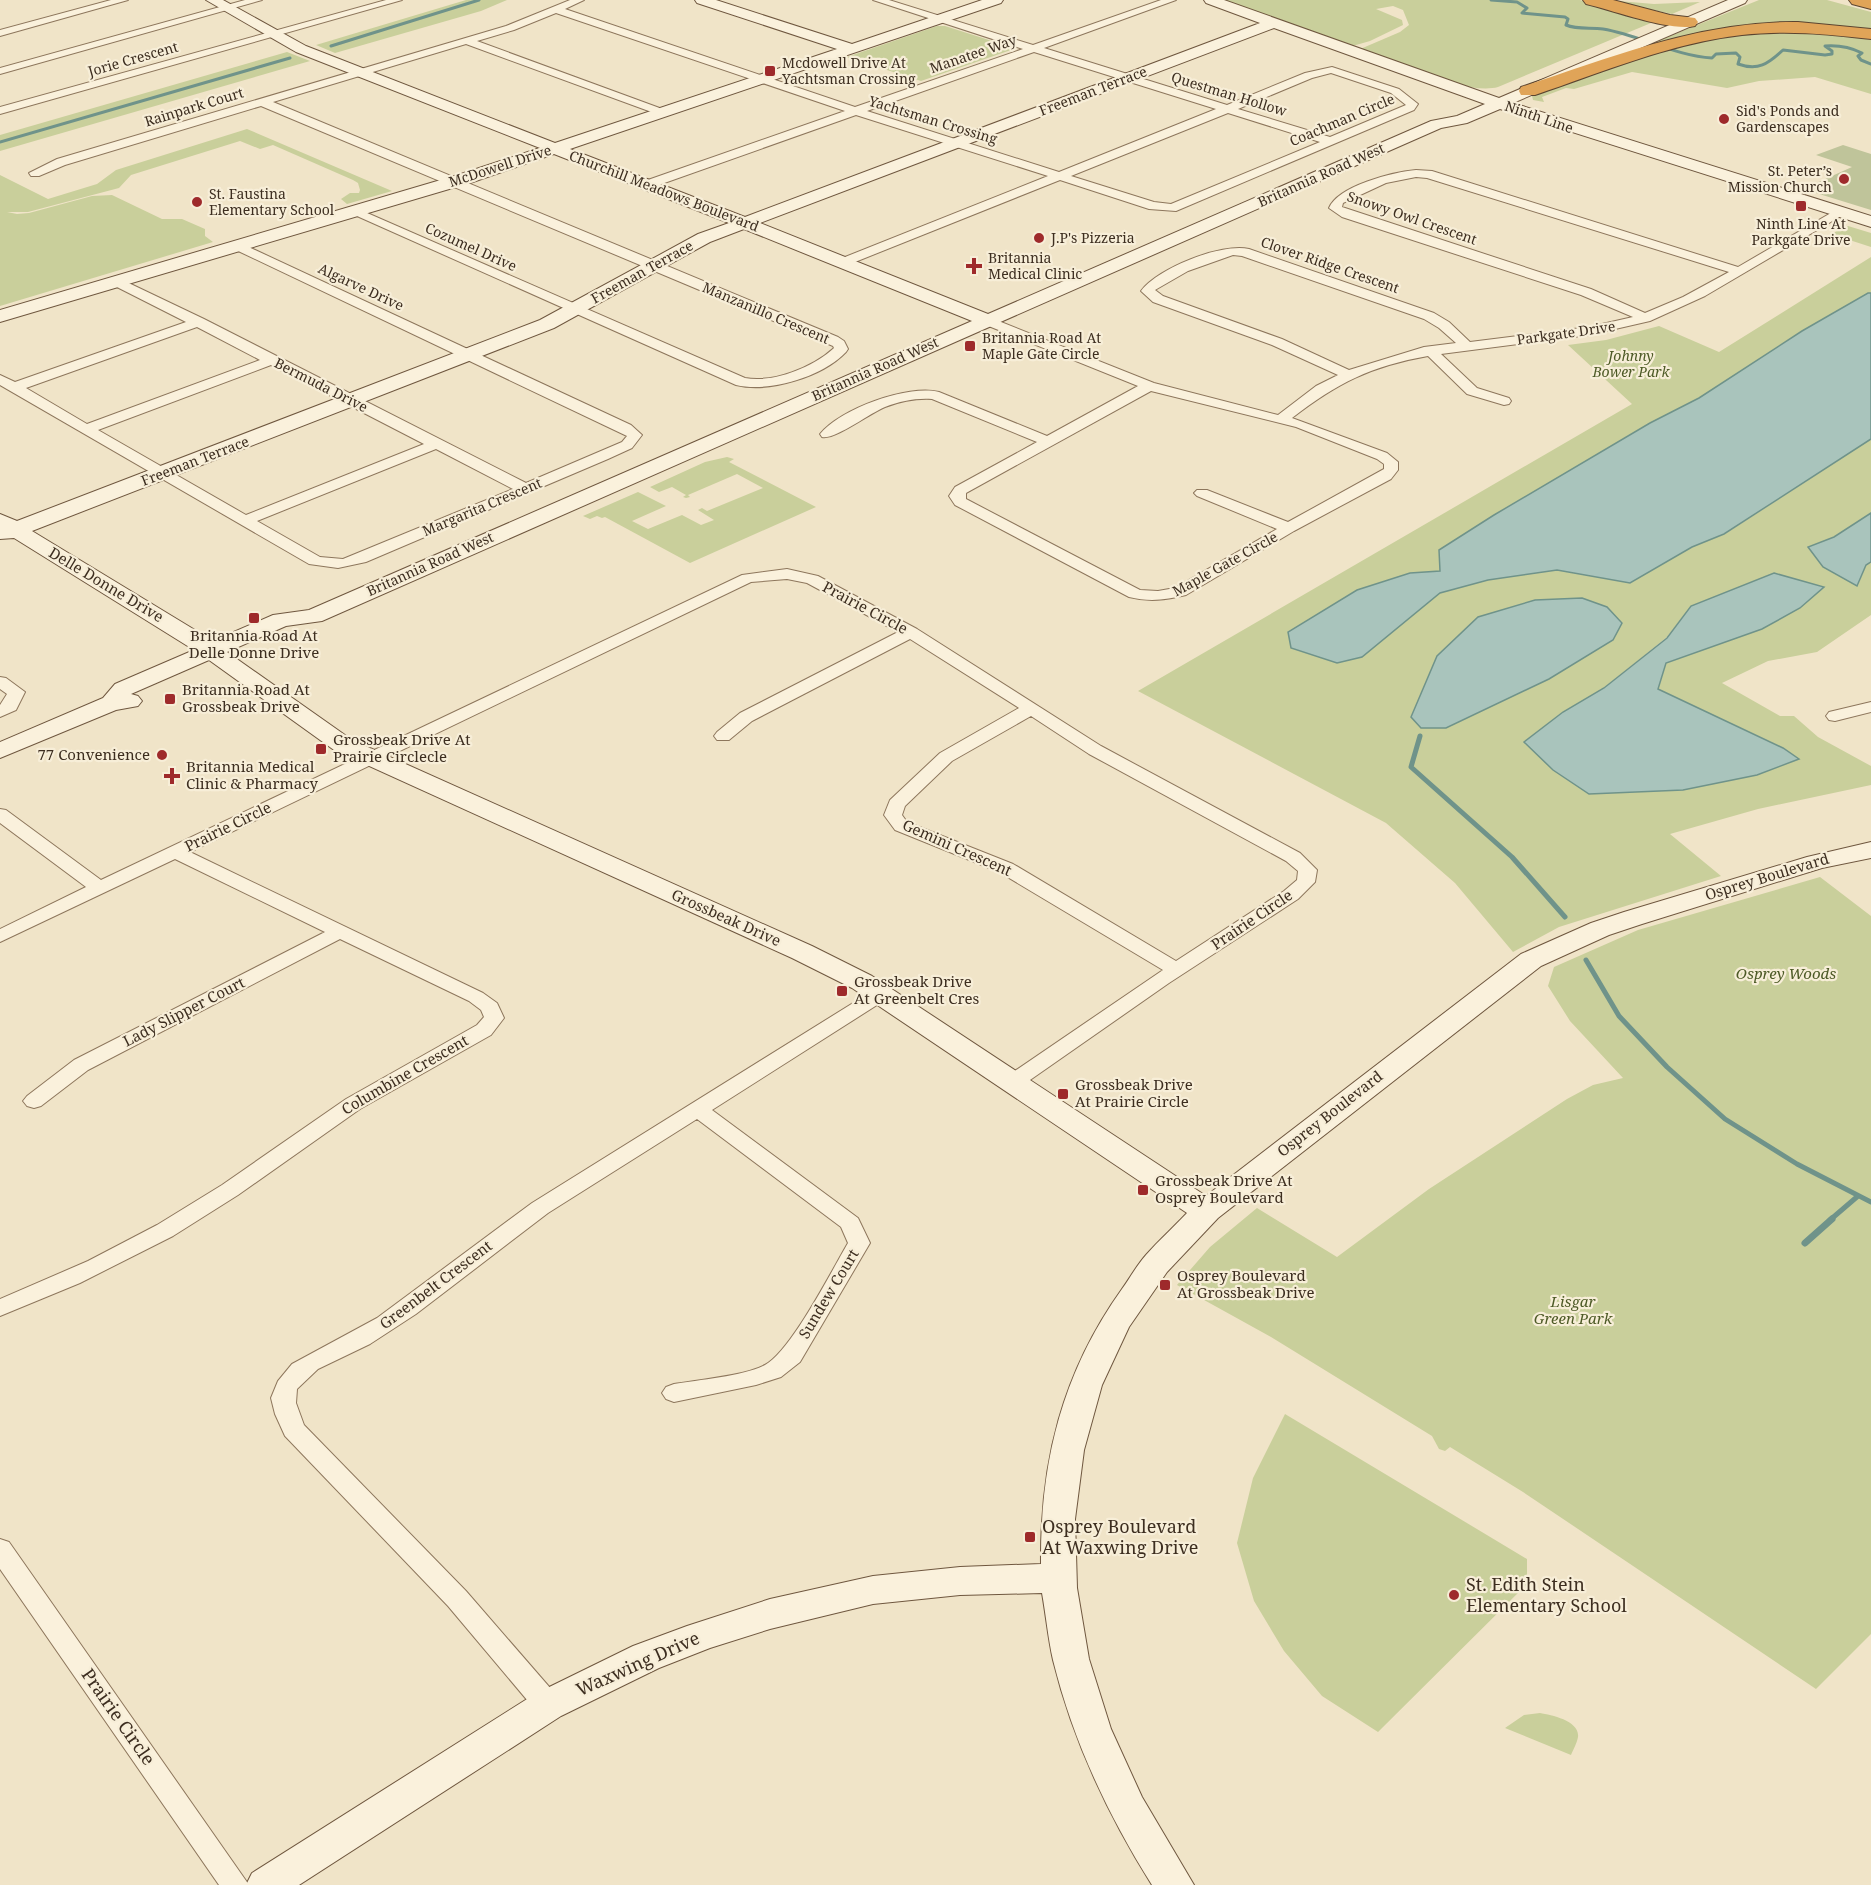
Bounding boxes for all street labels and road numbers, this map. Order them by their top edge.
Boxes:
street label: Manatee Way [927,30,1019,77]
street label: Jorie Crescent [85,37,180,81]
street label: Freeman Terrace [1036,61,1150,120]
street label: Questman Hollow [1169,67,1290,120]
street label: Rainpark Court [142,82,246,131]
street label: Coachman Circle [1286,89,1397,150]
street label: Yachtsman Crossing [866,91,1000,148]
street label: Ninth Line [1502,96,1576,137]
street label: Britannia Road West [1254,138,1387,211]
street label: McDowell Drive [446,140,554,191]
street label: Churchill Meadows Boulevard [567,145,762,236]
street label: Snowy Owl Crescent [1345,186,1480,249]
street label: Cozumel Drive [422,218,520,275]
street label: Clover Ridge Crescent [1258,232,1402,297]
street label: Freeman Terrace [587,236,696,308]
street label: Algarve Drive [315,258,407,315]
street label: Manzanillo Crescent [700,277,833,348]
street label: Parkgate Drive [1516,316,1616,349]
street label: Britannia Road West [808,332,941,405]
street label: Bermuda Drive [271,353,371,416]
street label: Freeman Terrace [138,431,252,490]
street label: Margarita Crescent [419,473,544,540]
street label: Britannia Road West [363,527,496,600]
street label: Maple Gate Circle [1169,527,1281,600]
street label: Delle Donne Drive [45,542,168,626]
street label: Prairie Circle [819,576,912,638]
street label: Prairie Circle [181,797,274,856]
street label: Gemini Crescent [900,814,1015,880]
street label: Osprey Boulevard [1702,848,1831,904]
street label: Grossbeak Drive [669,884,784,950]
street label: Prairie Circle [1207,885,1296,954]
street label: Lady Slipper Court [119,972,248,1050]
street label: Columbine Crescent [337,1030,472,1119]
street label: Osprey Boulevard [1273,1066,1386,1161]
street label: Greenbelt Crescent [375,1235,496,1333]
street label: Sundew Court [794,1245,863,1342]
street label: Waxwing Drive [572,1625,703,1701]
street label: Prairie Circle [77,1663,161,1770]

